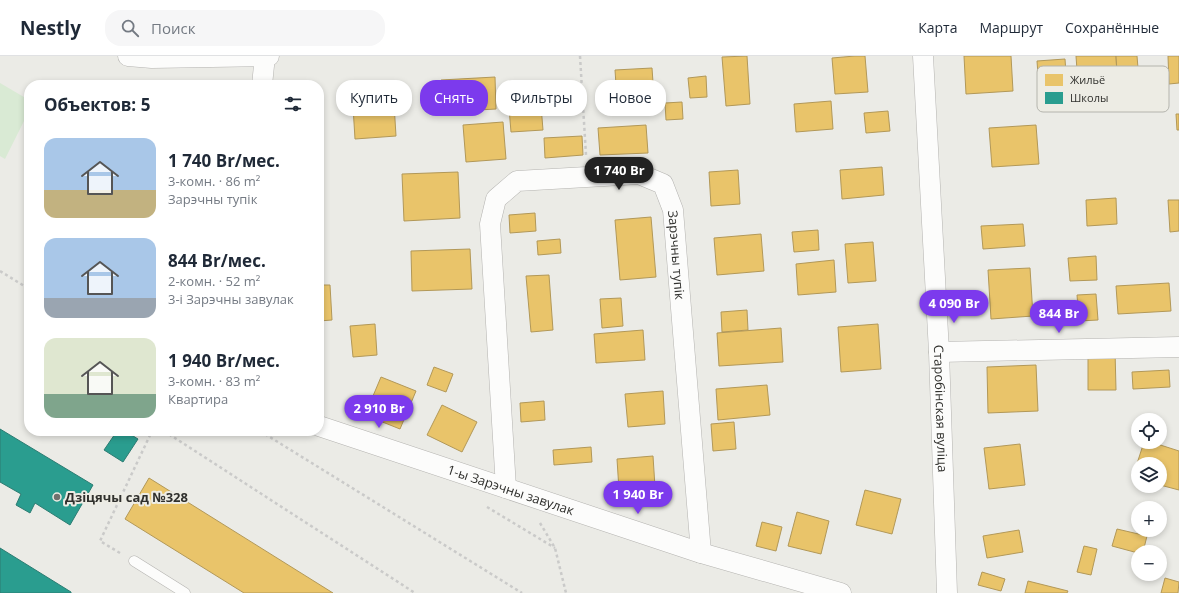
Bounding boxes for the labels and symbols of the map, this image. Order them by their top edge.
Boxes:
legend [1037,66,1169,112]
text: Жильё [1070,72,1105,87]
text: Школы [1070,90,1108,105]
pin: 1 740 Br [578,157,660,191]
street label: Зарэчны тупік [664,210,689,301]
pin: 4 090 Br [913,290,995,324]
pin: 844 Br [1026,300,1092,334]
street label: Старобінская вуліца [930,344,952,473]
pin: 2 910 Br [338,395,420,429]
street label: 1-ы Зарэчны завулак [445,460,577,519]
pin: 1 940 Br [597,481,679,515]
place label: Дзіцячы сад №328 [65,488,188,506]
marker: Дзіцячы сад №328 [52,492,62,502]

